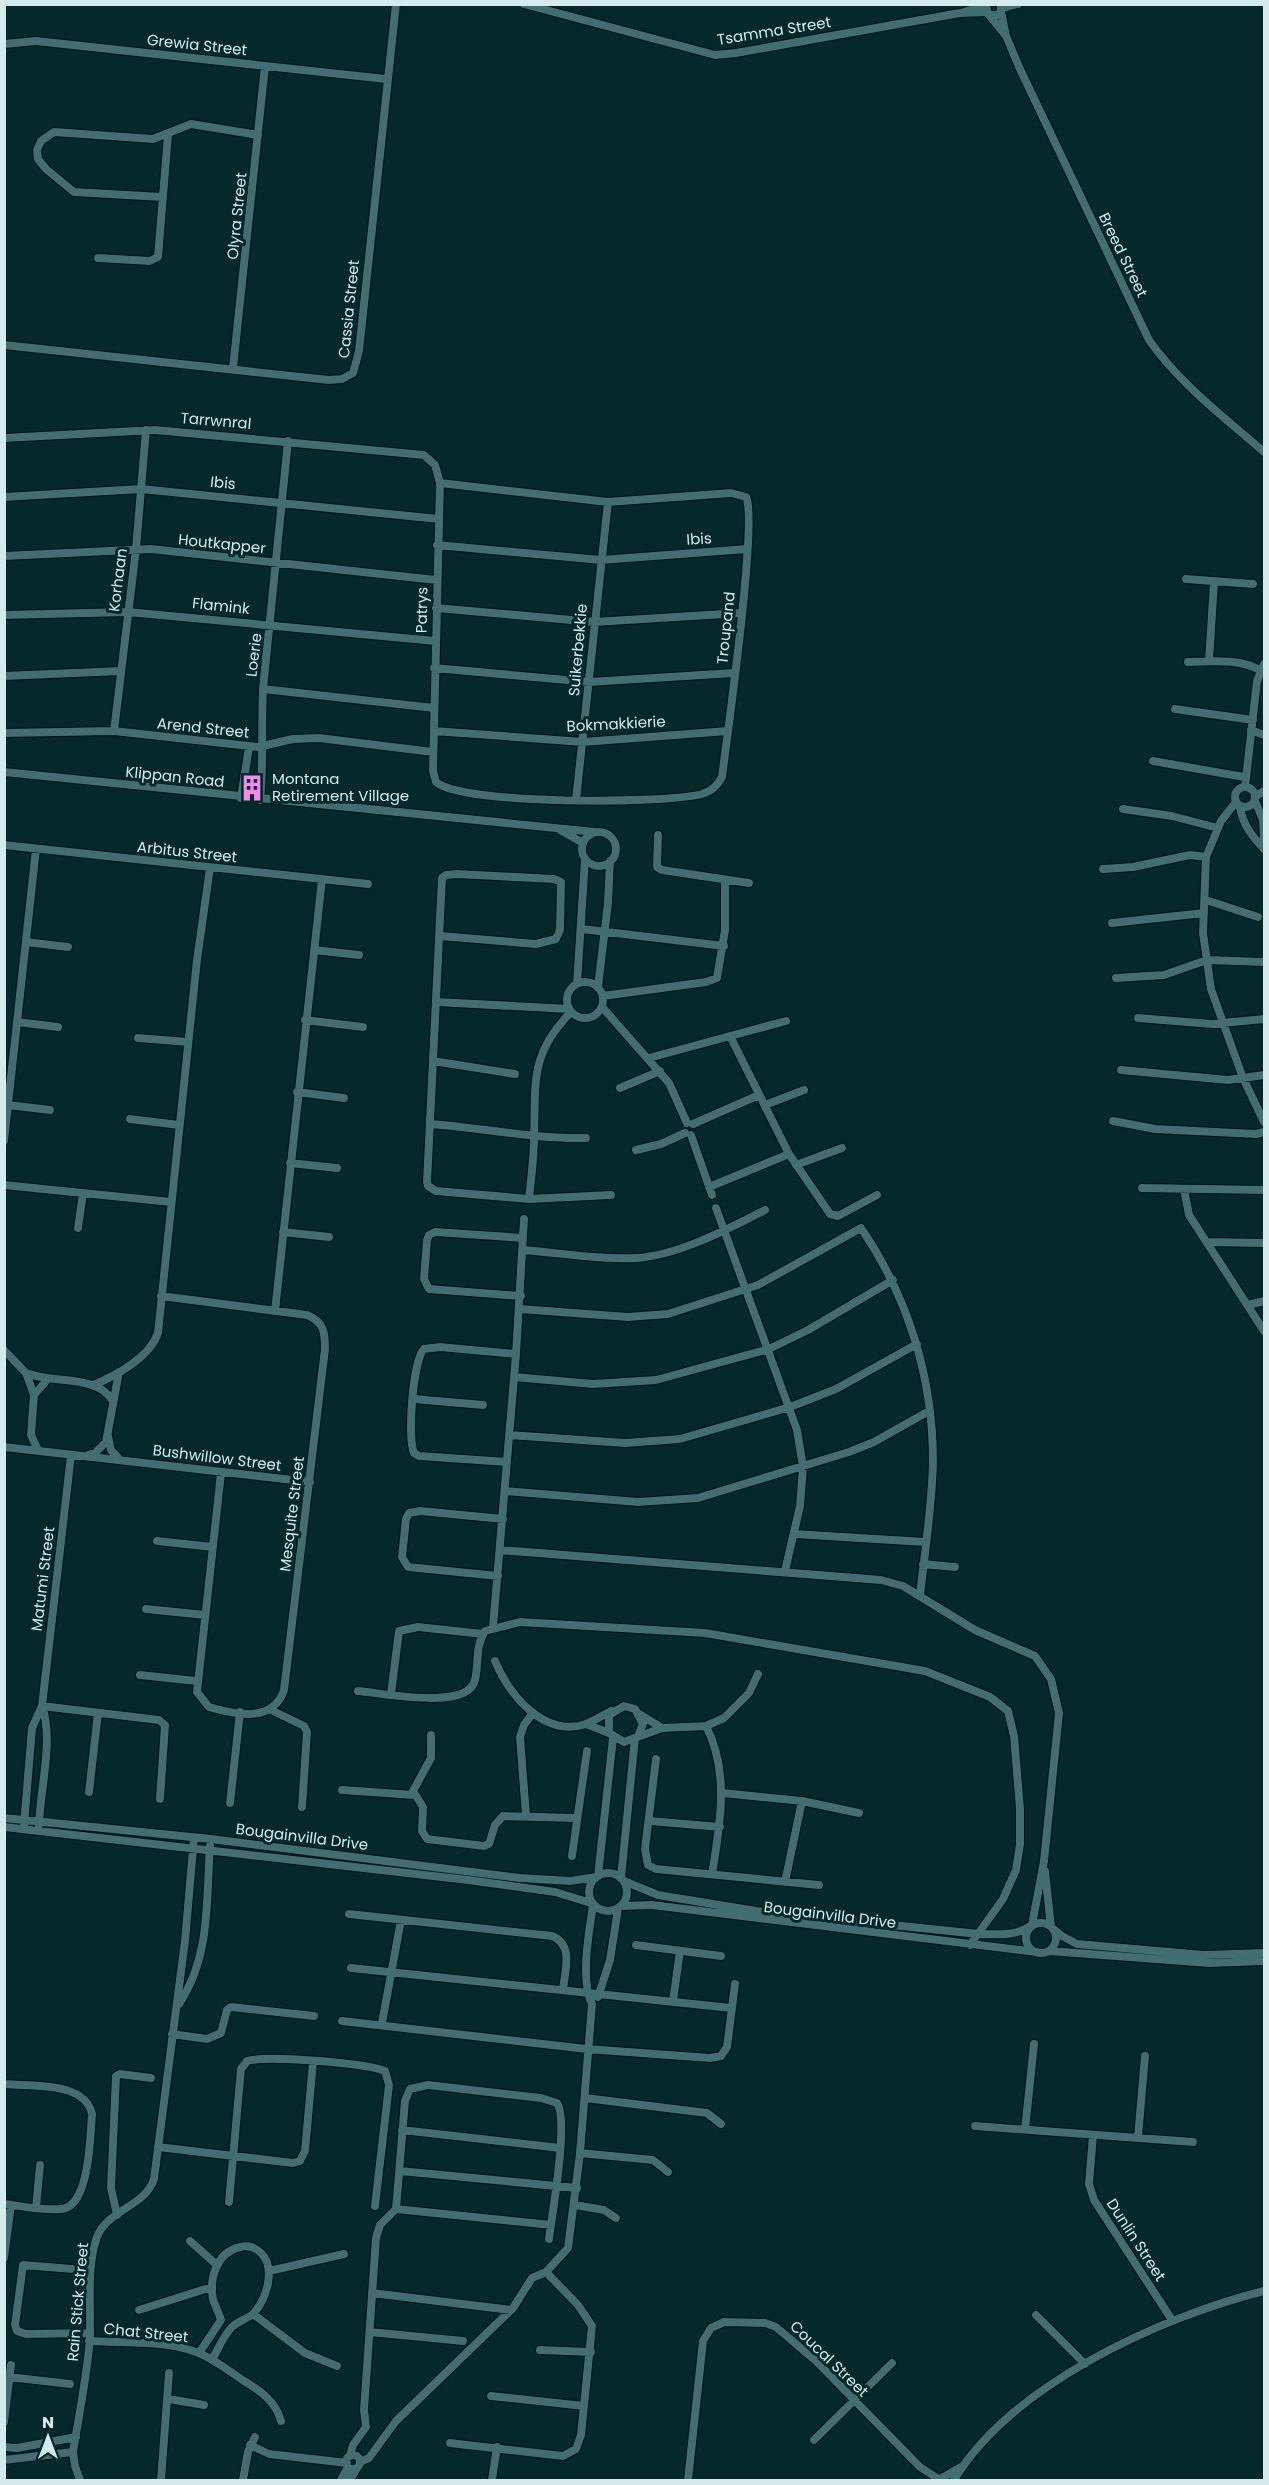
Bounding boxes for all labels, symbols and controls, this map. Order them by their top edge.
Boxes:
street label: Tsamma Street [715,11,832,50]
street label: Grewia Street [146,29,248,60]
street label: Olyra Street [221,171,252,261]
street label: Breed Street [1094,209,1153,300]
street label: Cassia Street [333,259,364,359]
street label: Tarrwnral [180,407,252,434]
street label: Ibis [209,471,237,494]
street label: Ibis [686,527,713,550]
street label: Houtkapper [177,528,267,559]
street label: Korhaan [103,547,132,613]
street label: Patrys [411,587,432,633]
street label: Troupand [711,591,740,665]
street label: Flamink [191,592,251,619]
street label: Suikerbekkie [563,603,592,697]
street label: Loerie [240,632,267,678]
street label: Bokmakkierie [566,710,666,737]
street label: Arend Street [156,712,250,743]
street label: Klippan Road [125,761,226,792]
place label: Montana Retirement Village [272,768,409,806]
building icon: Montana Retirement Village [237,773,267,803]
street label: Arbitus Street [136,836,238,867]
street label: Bushwillow Street [152,1439,283,1476]
street label: Mesquite Street [274,1455,309,1573]
street label: Matumi Street [26,1525,59,1632]
street label: Bougainvilla Drive [235,1818,369,1855]
street label: Bougainvilla Drive [763,1896,897,1933]
street label: Dunlin Street [1102,2194,1171,2285]
street label: Rain Stick Street [62,2242,93,2362]
street label: Coucal Street [785,2316,873,2402]
street label: Chat Street [103,2318,189,2347]
north arrow [18,2407,78,2467]
text: N [42,2411,54,2434]

